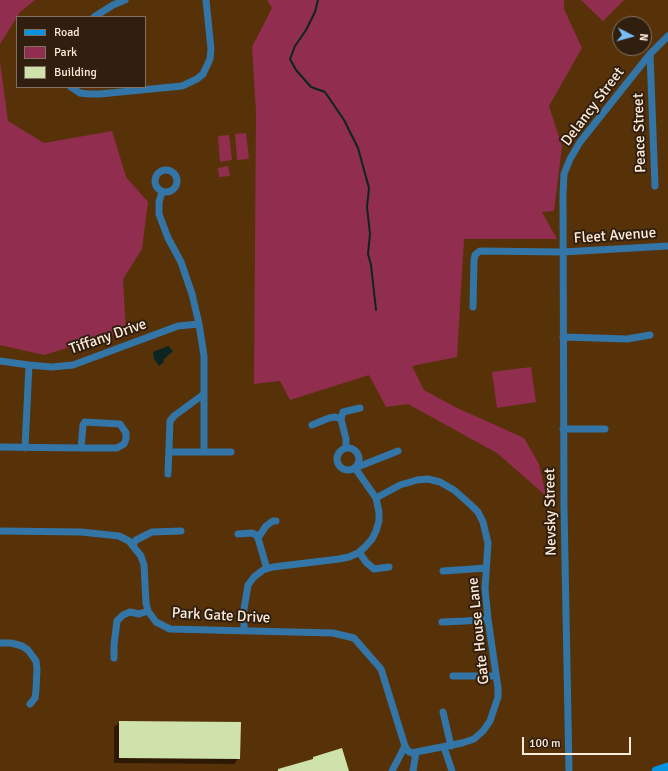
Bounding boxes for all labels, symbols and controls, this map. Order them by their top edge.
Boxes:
legend [16,16,146,88]
north arrow [612,16,652,56]
text: Road [54,25,80,40]
text: N [637,33,650,42]
text: Park [54,45,77,60]
street label: Delancy Street [558,64,628,150]
text: Building [54,65,97,80]
street label: Peace Street [630,93,650,173]
street label: Fleet Avenue [573,224,657,248]
street label: Tiffany Drive [67,315,149,359]
street label: Nevsky Street [541,468,561,556]
street label: Gate House Lane [464,577,494,685]
street label: Park Gate Drive [171,604,271,628]
scale bar [524,729,633,755]
text: 100 m [529,736,561,751]

